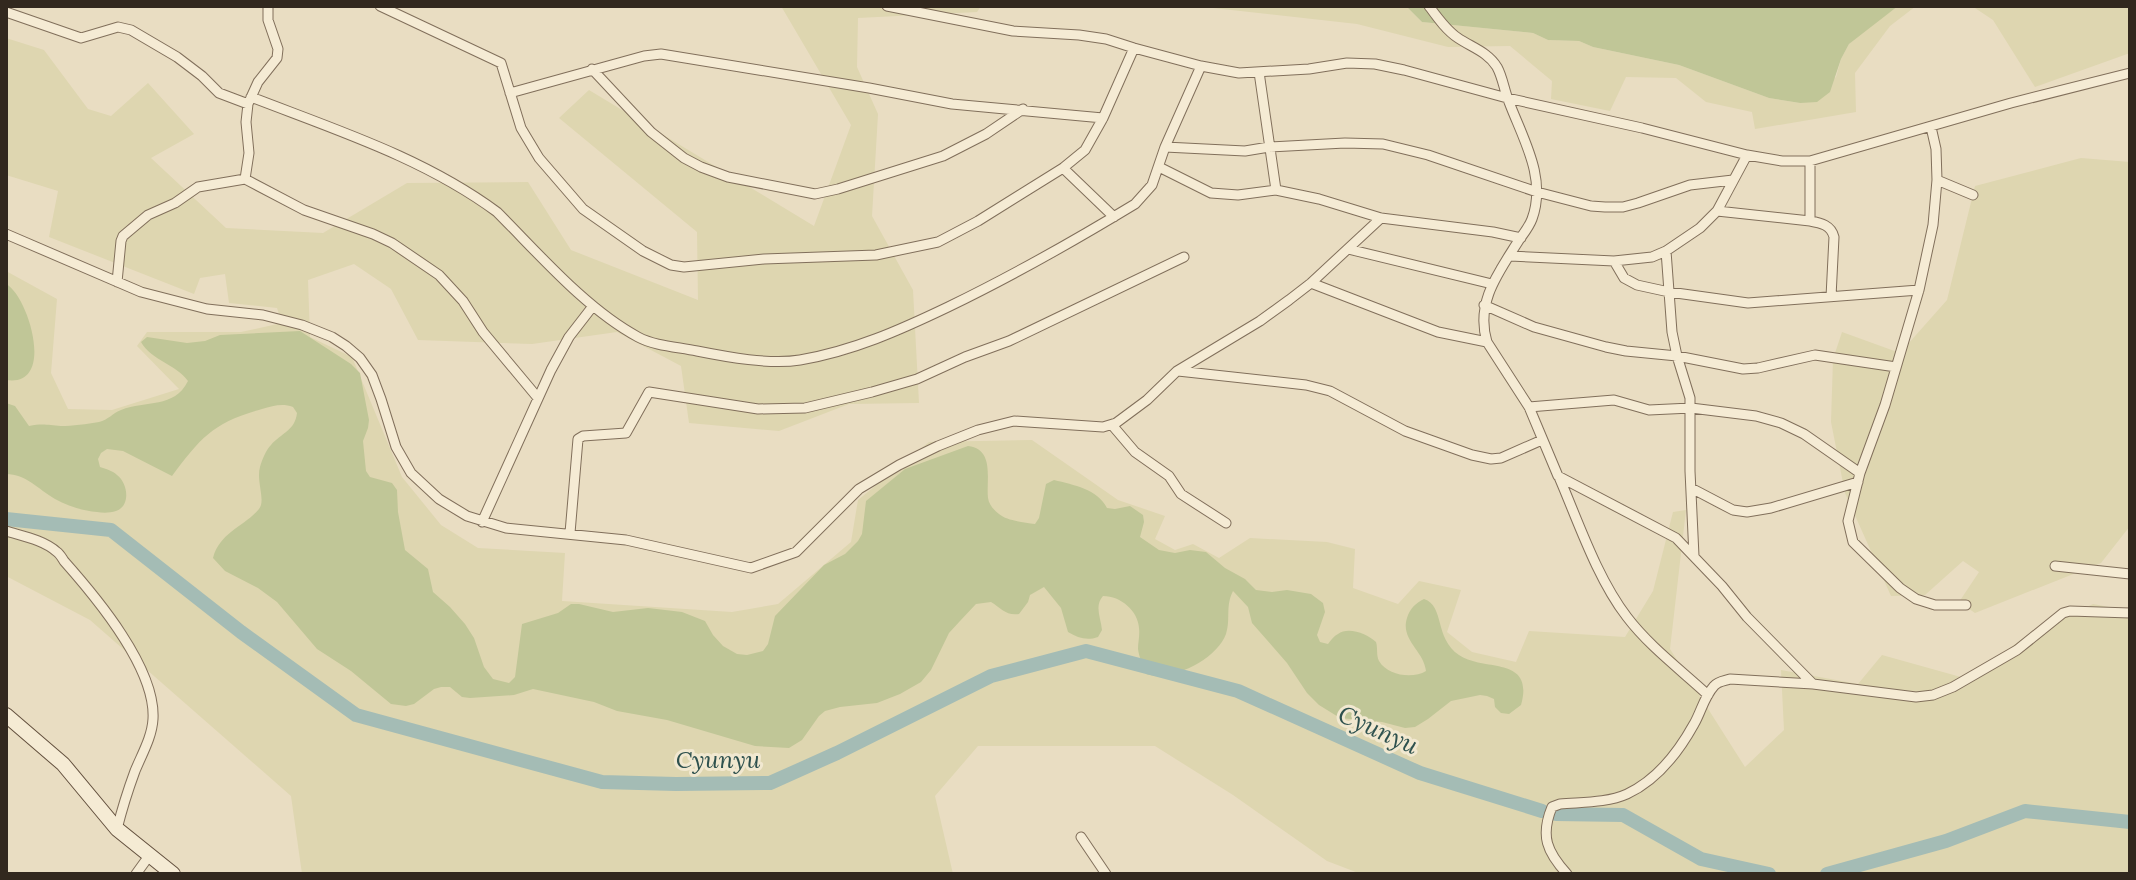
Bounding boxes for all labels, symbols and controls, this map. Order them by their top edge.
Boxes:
water label: Cyunyu [1333,698,1424,761]
water label: Cyunyu [676,744,761,775]

